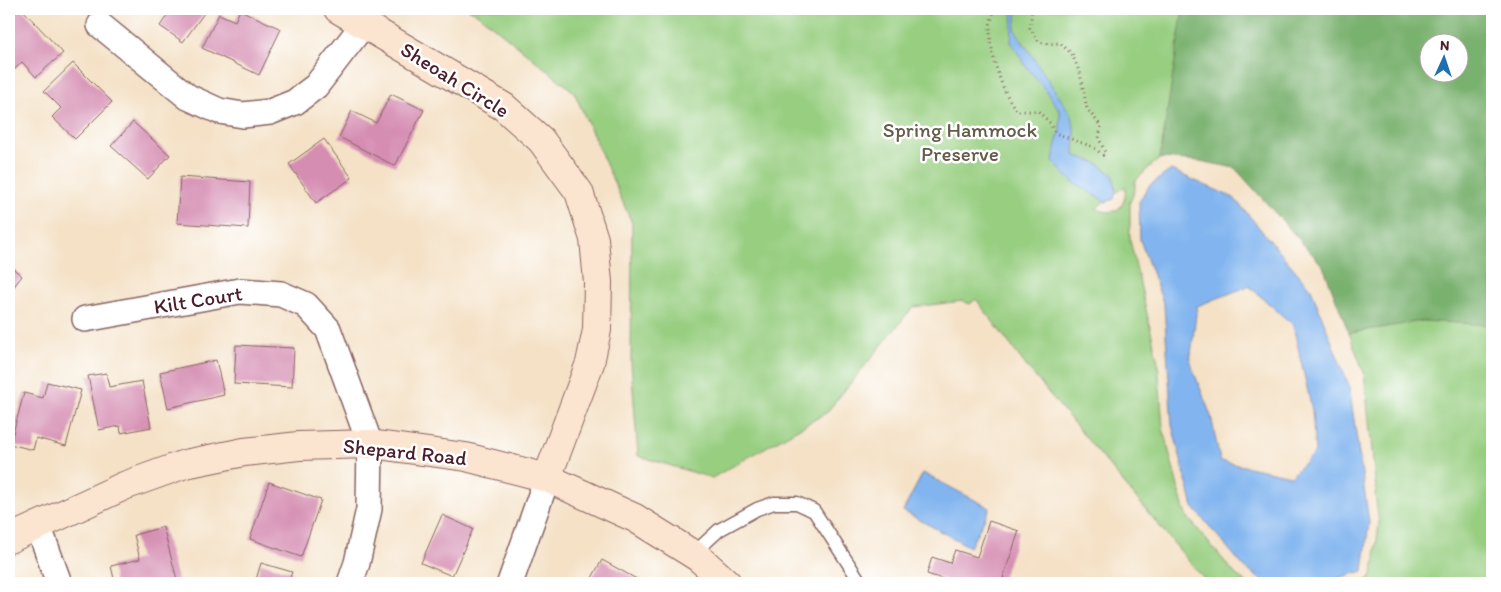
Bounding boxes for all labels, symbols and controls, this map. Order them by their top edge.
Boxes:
north arrow [1418,32,1468,82]
street label: Sheoah Circle [396,36,514,123]
text: N [1439,37,1450,54]
park label: Spring Hammock Preserve [883,117,1037,166]
street label: Kilt Court [152,280,244,319]
street label: Shepard Road [342,433,468,470]

